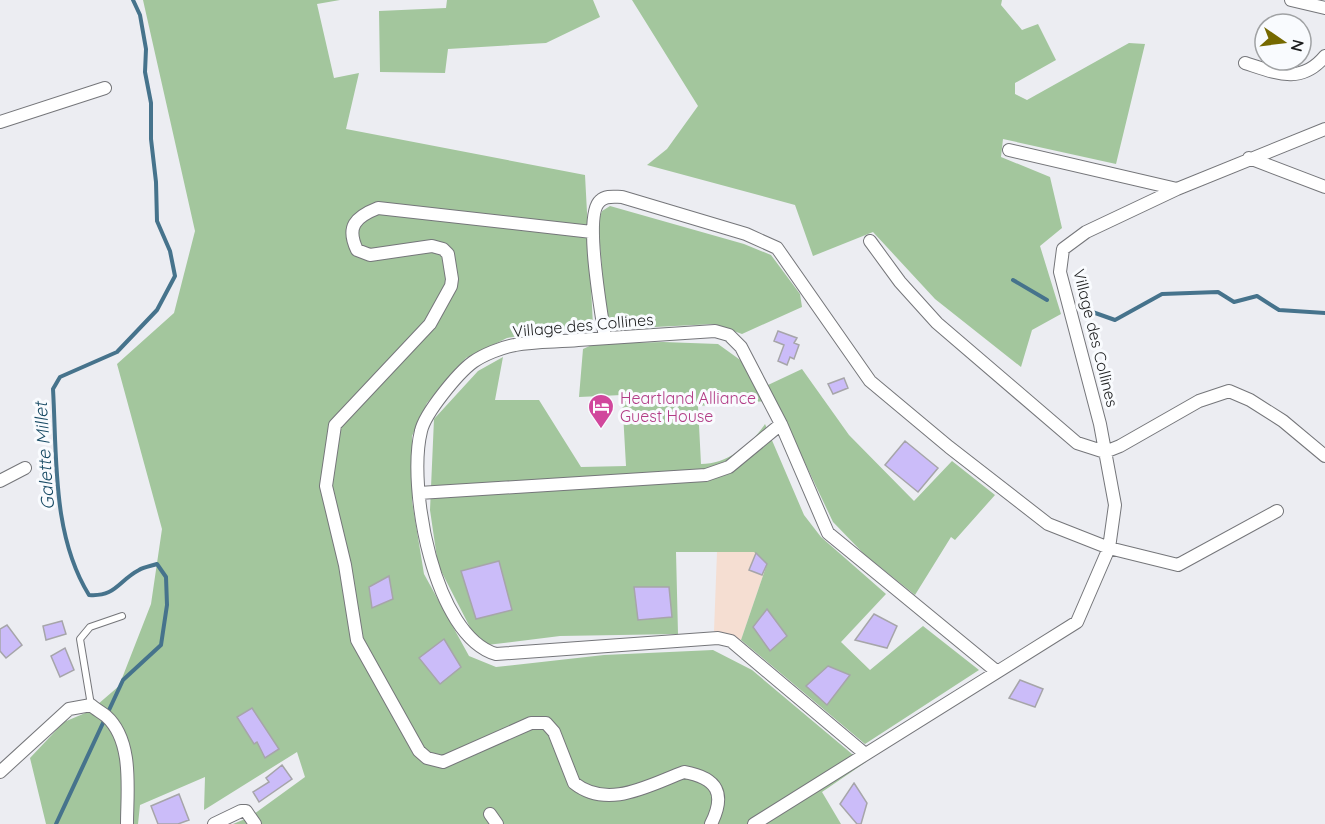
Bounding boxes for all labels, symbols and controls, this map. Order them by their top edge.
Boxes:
north arrow [1253,12,1313,72]
text: N [1286,38,1309,54]
street label: Village des Collines [1069,267,1123,409]
street label: Village des Collines [512,309,654,341]
place label: Heartland Alliance Guest House [620,388,756,426]
hotel icon: Heartland Alliance Guest House [586,392,616,430]
water label: Galette Millet [29,399,59,511]

